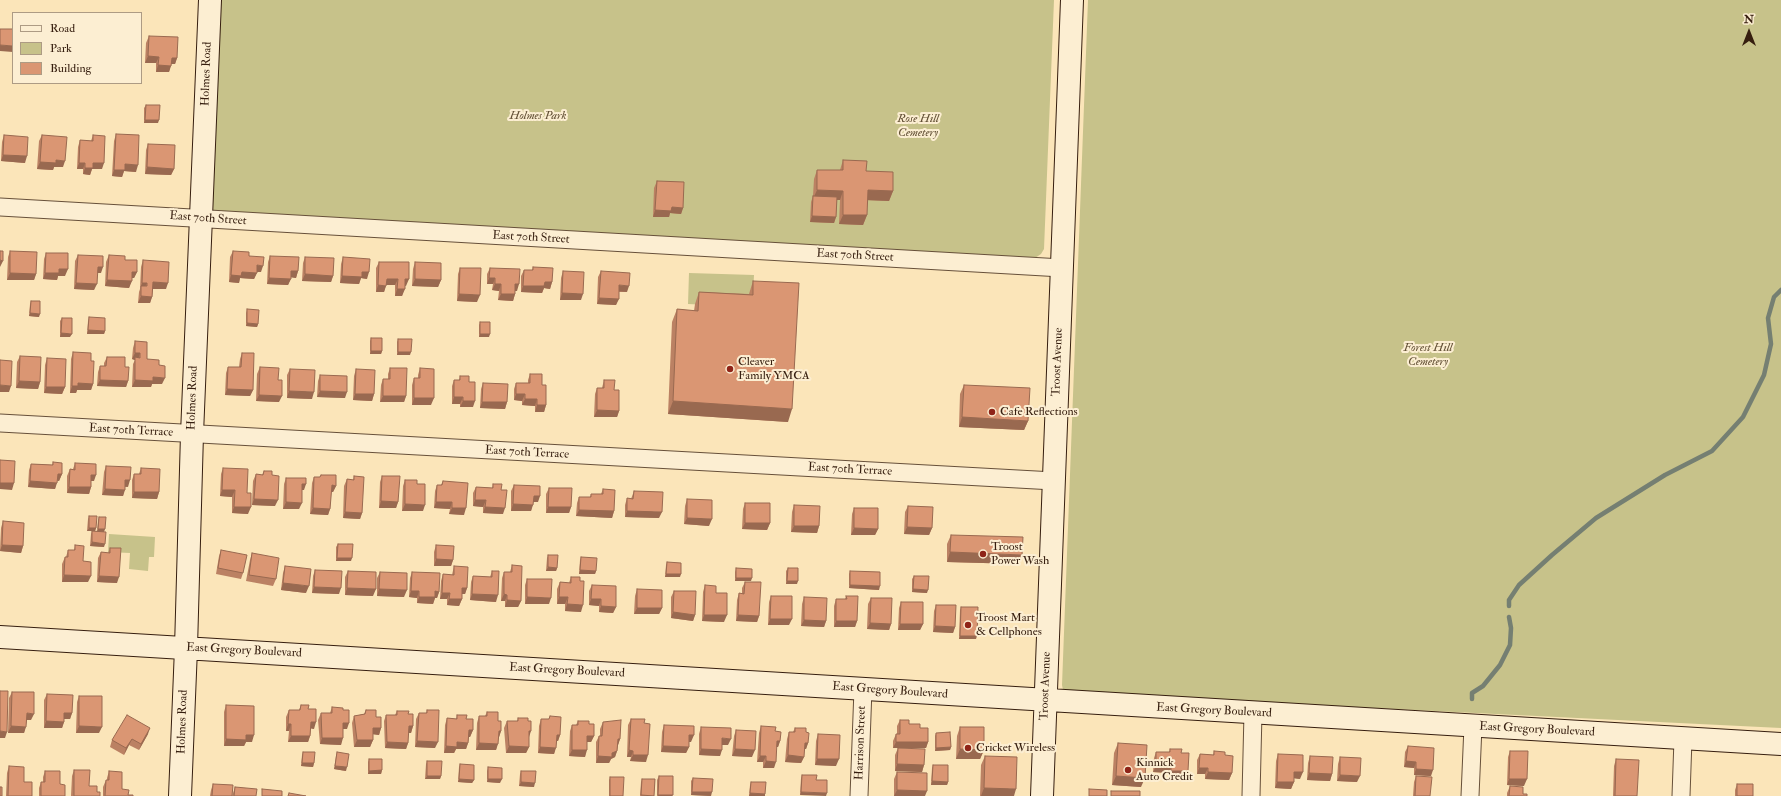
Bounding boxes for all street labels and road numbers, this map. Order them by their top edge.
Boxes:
street label: Holmes Road [199,42,215,106]
street label: East 70th Street [169,209,247,229]
street label: East 70th Street [492,229,570,247]
street label: East 70th Street [816,247,894,265]
street label: Troost Avenue [1050,327,1066,397]
street label: Holmes Road [185,366,201,430]
street label: East 70th Terrace [88,422,174,440]
street label: East 70th Terrace [484,444,570,462]
street label: East 70th Terrace [807,461,893,479]
street label: East Gregory Boulevard [186,641,302,661]
street label: Troost Avenue [1038,651,1054,721]
street label: East Gregory Boulevard [509,661,625,681]
street label: East Gregory Boulevard [832,680,948,702]
street label: Holmes Road [175,690,191,754]
street label: East Gregory Boulevard [1156,701,1272,721]
street label: Harrison Street [853,706,869,780]
street label: East Gregory Boulevard [1479,720,1595,740]

